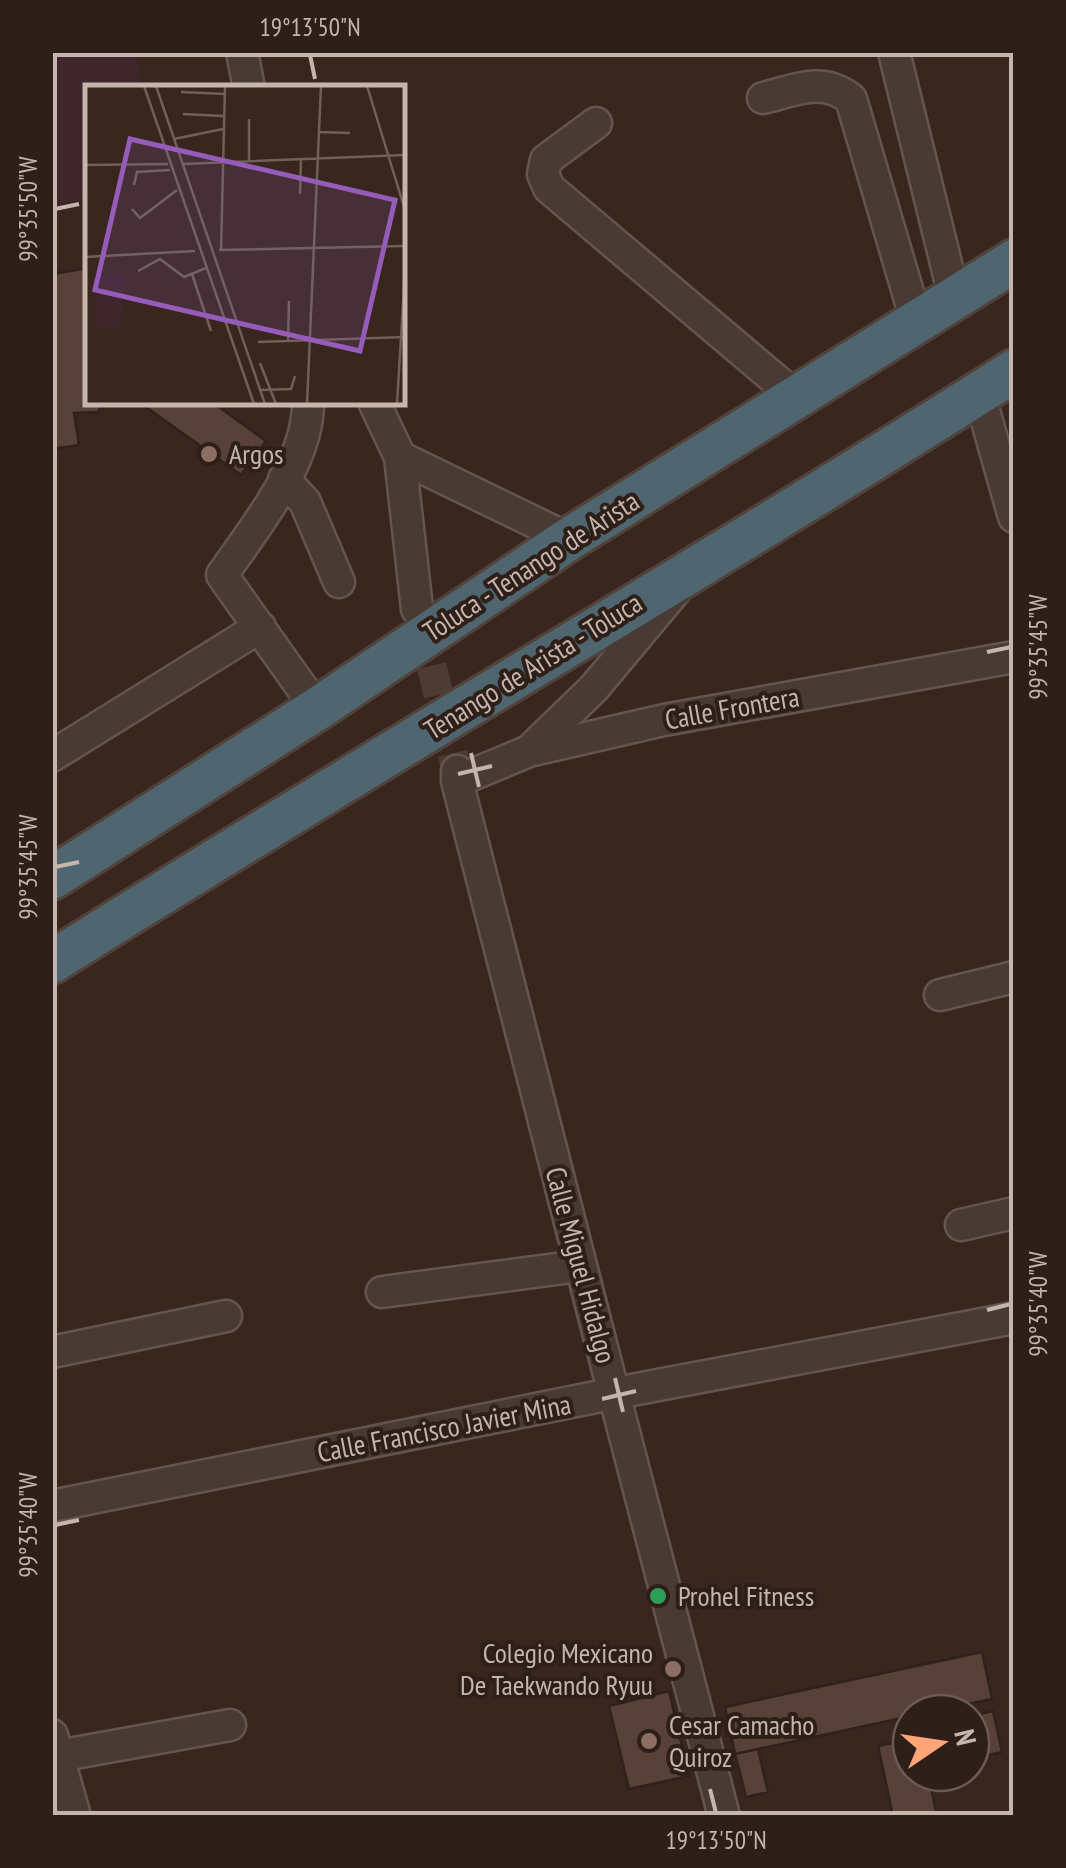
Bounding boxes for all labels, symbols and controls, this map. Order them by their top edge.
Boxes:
text: 19°13'50"N [259,11,361,43]
inset map [85,85,405,405]
text: 99°35'50"W [12,156,44,262]
place label: Argos [229,435,284,472]
marker: Argos [198,443,220,465]
street label: Toluca - Tenango de Arista [416,482,646,649]
street label: Tenango de Arista - Toluca [417,584,649,748]
text: 99°35'45"W [1022,594,1054,700]
street label: Calle Frontera [662,678,802,738]
text: 99°35'45"W [12,814,44,920]
street label: Calle Miguel Hidalgo [538,1163,625,1367]
text: 99°35'40"W [1022,1251,1054,1357]
street label: Calle Francisco Javier Mina [314,1385,574,1470]
text: 99°35'40"W [12,1472,44,1578]
place label: Prohel Fitness [678,1577,814,1614]
marker: Prohel Fitness [647,1585,669,1607]
place label: Colegio Mexicano De Taekwando Ryuu [460,1634,653,1703]
marker: Colegio Mexicano De Taekwando Ryuu [662,1658,684,1680]
north arrow [891,1693,991,1793]
place label: Cesar Camacho Quiroz [669,1706,814,1775]
text: N [946,1726,986,1749]
marker: Cesar Camacho Quiroz [638,1730,660,1752]
text: 19°13'50"N [665,1824,767,1856]

